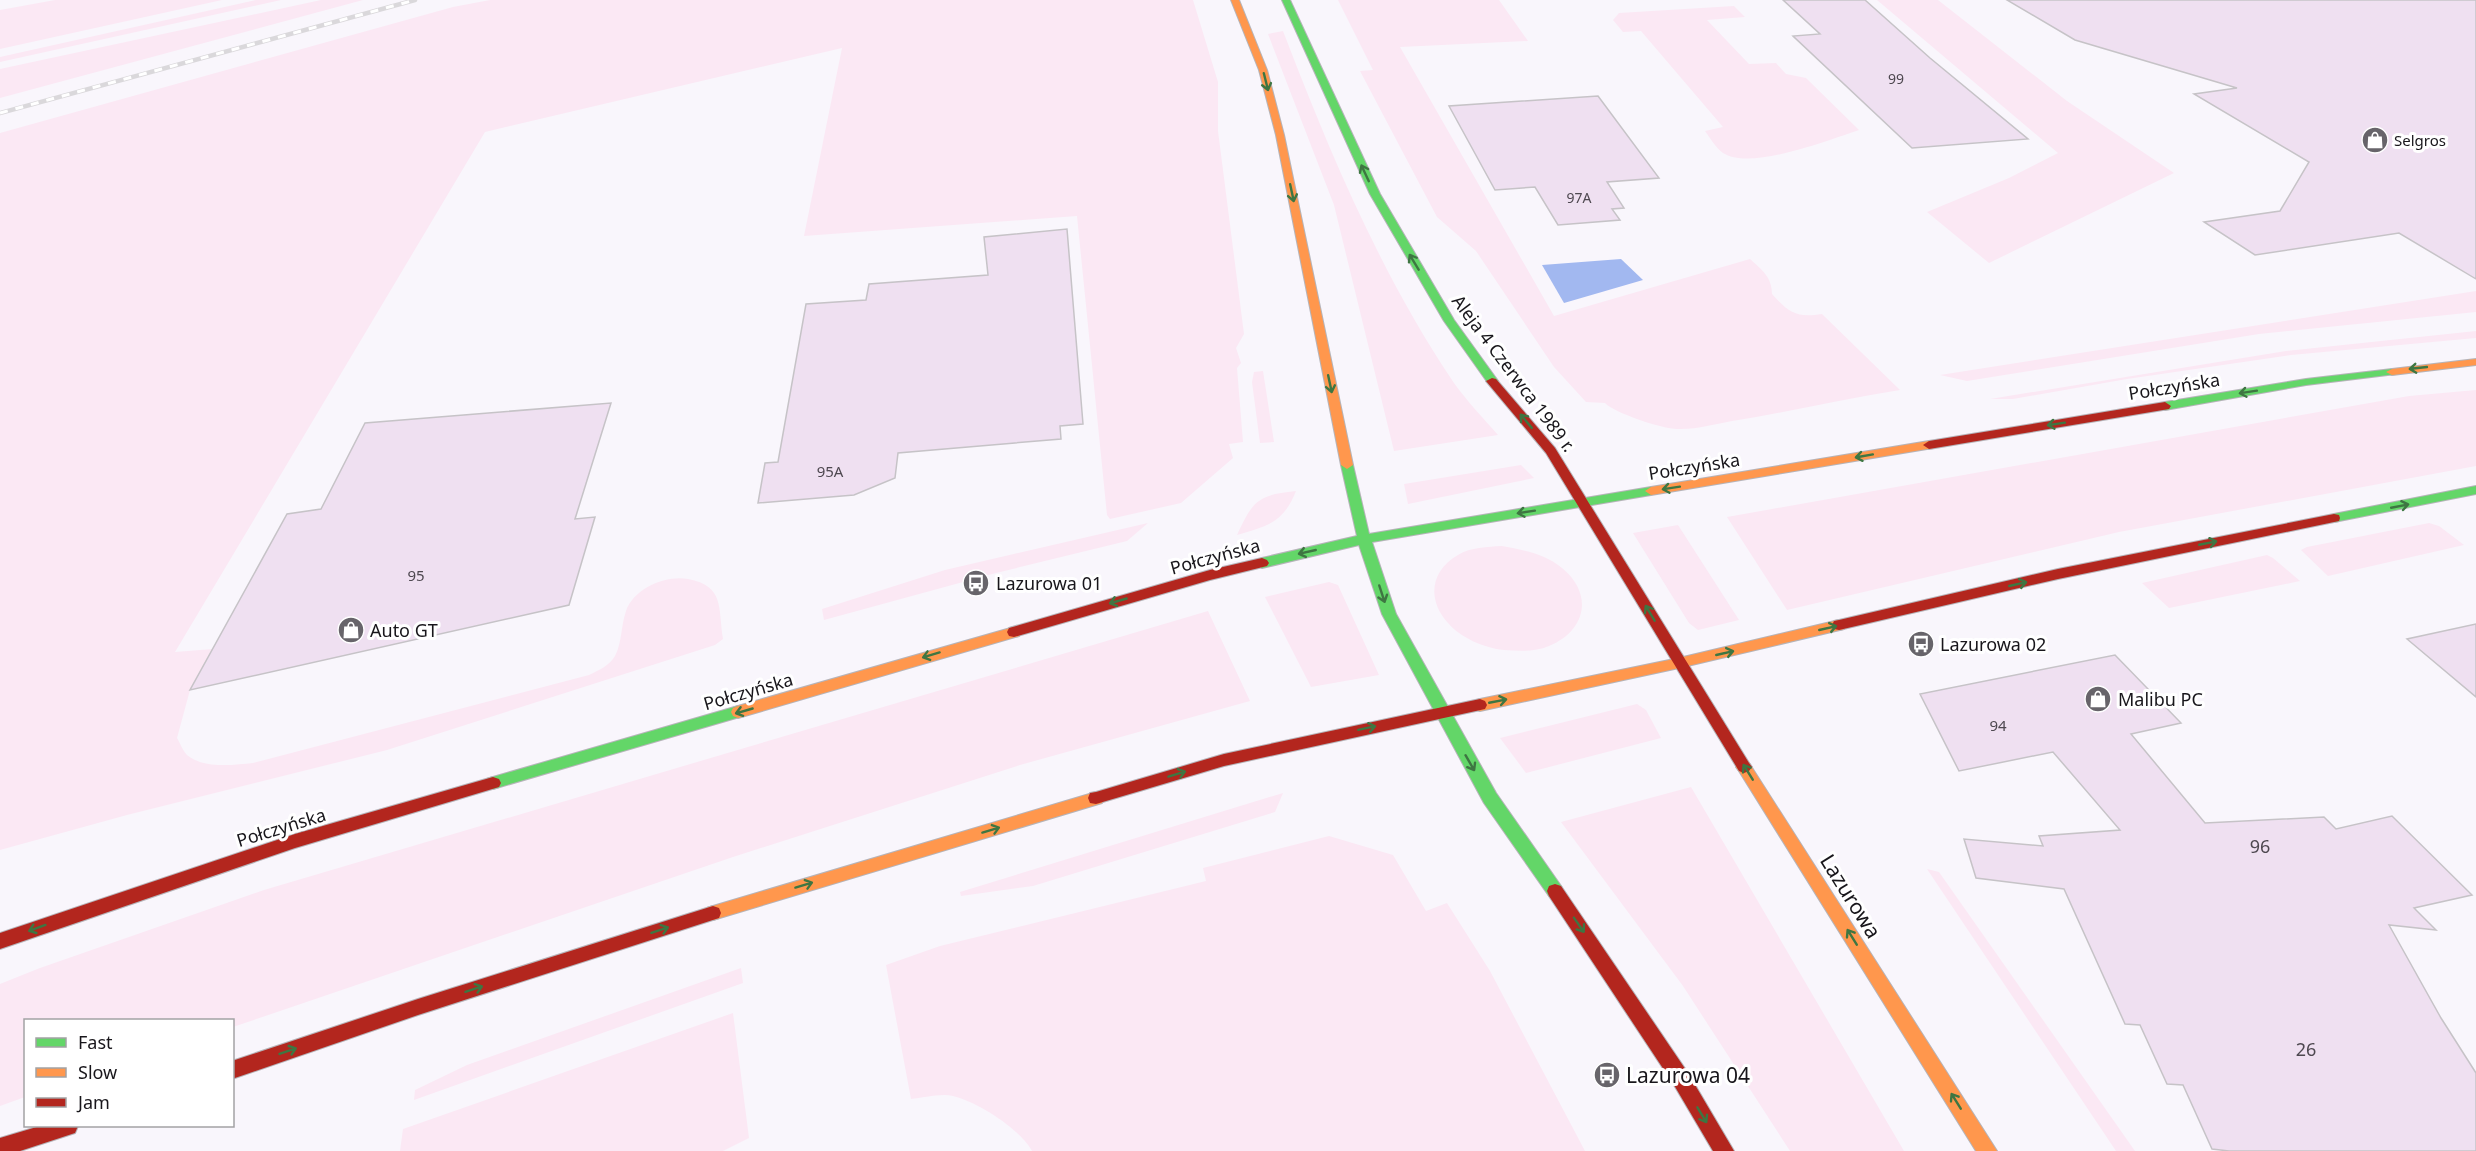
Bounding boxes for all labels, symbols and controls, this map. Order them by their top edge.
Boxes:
house number: 99 [1888,69,1904,88]
one-way arrow [1261,72,1272,91]
shop icon: Selgros [2360,125,2390,155]
place label: Selgros [2394,130,2446,150]
one-way arrow [1359,165,1371,183]
one-way arrow [1286,183,1298,202]
house number: 97A [1567,188,1592,207]
one-way arrow [1407,254,1419,271]
street label: Aleja 4 Czerwca 1989 r. [1447,290,1581,456]
one-way arrow [2408,363,2428,374]
street label: Połczyńska [2127,367,2221,405]
one-way arrow [1325,374,1337,393]
one-way arrow [2239,386,2259,397]
one-way arrow [1519,414,1533,429]
one-way arrow [2047,418,2066,429]
street label: Połczyńska [1647,447,1741,485]
one-way arrow [1854,451,1874,462]
house number: 95A [817,461,844,481]
one-way arrow [1662,482,1682,493]
one-way arrow [2389,500,2409,511]
one-way arrow [1517,507,1537,518]
street label: Połczyńska [1167,532,1263,580]
one-way arrow [2198,537,2218,548]
one-way arrow [1297,547,1317,558]
house number: 95 [407,565,425,585]
bus stop icon: Lazurowa 01 [961,568,991,598]
place label: Lazurowa 01 [996,571,1102,595]
one-way arrow [2008,577,2027,589]
one-way arrow [1377,584,1388,603]
one-way arrow [1109,596,1128,608]
one-way arrow [1643,605,1655,622]
shop icon: Auto GT [336,615,366,645]
place label: Auto GT [370,618,438,642]
one-way arrow [1818,622,1837,634]
bus stop icon: Lazurowa 02 [1906,629,1936,659]
place label: Lazurowa 02 [1940,632,2046,656]
one-way arrow [1715,646,1734,658]
one-way arrow [922,650,941,661]
street label: Połczyńska [700,667,796,715]
shop icon: Malibu PC [2083,684,2113,714]
place label: Malibu PC [2118,687,2203,711]
one-way arrow [1488,695,1507,706]
one-way arrow [735,706,754,717]
house number: 94 [1989,715,2007,735]
one-way arrow [1356,722,1376,733]
one-way arrow [1464,754,1476,771]
one-way arrow [1741,763,1754,780]
one-way arrow [1167,768,1186,779]
street label: Połczyńska [233,802,329,852]
one-way arrow [981,824,1000,835]
house number: 96 [2250,834,2270,858]
street label: Lazurowa [1814,849,1888,943]
one-way arrow [794,879,813,891]
one-way arrow [1573,916,1585,932]
one-way arrow [28,923,47,934]
one-way arrow [650,924,669,935]
one-way arrow [1845,928,1858,945]
one-way arrow [464,983,483,994]
legend [24,1019,234,1127]
text: Fast [78,1030,113,1054]
house number: 26 [2296,1037,2316,1061]
one-way arrow [278,1045,297,1056]
text: Slow [78,1060,117,1084]
bus stop icon: Lazurowa 04 [1592,1060,1622,1090]
place label: Lazurowa 04 [1626,1061,1750,1089]
text: Jam [76,1090,110,1114]
one-way arrow [1949,1093,1962,1110]
one-way arrow [1697,1106,1709,1123]

